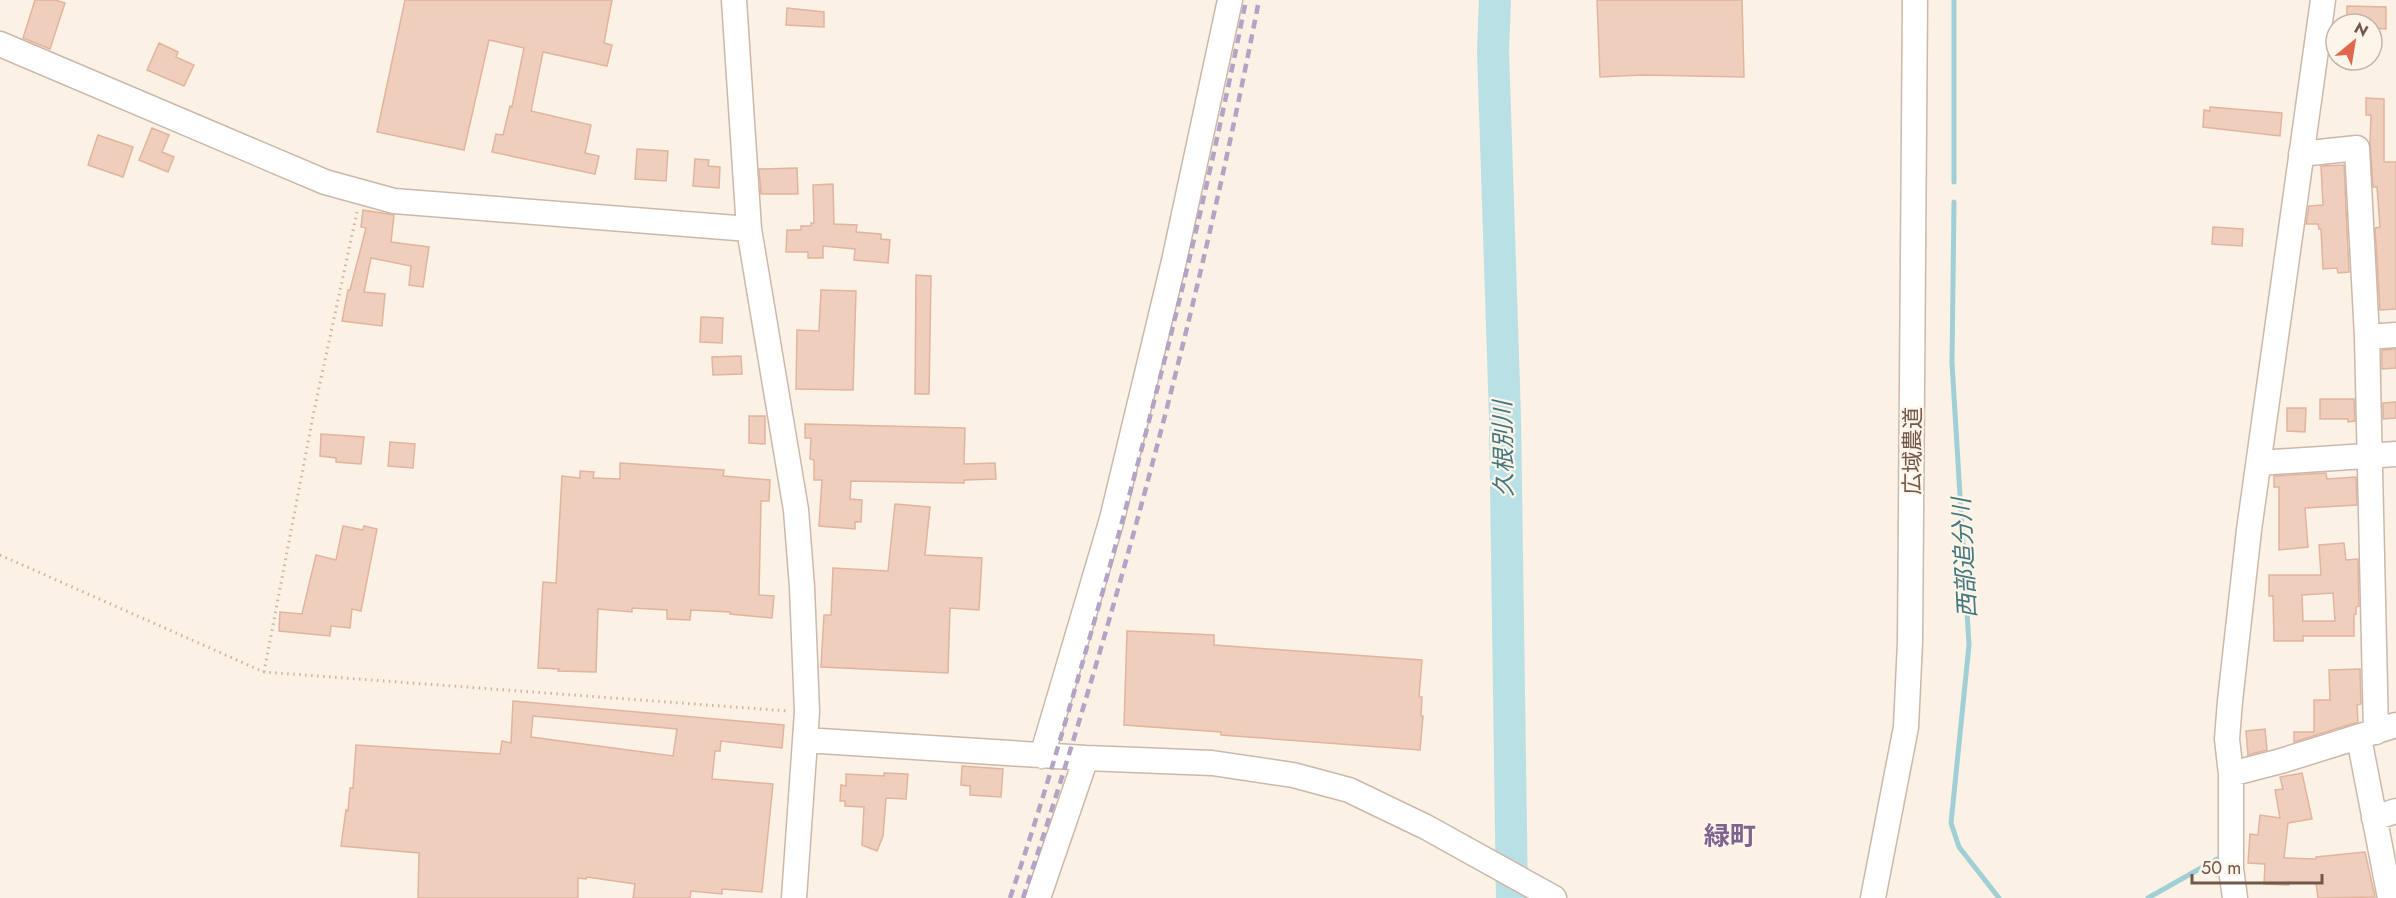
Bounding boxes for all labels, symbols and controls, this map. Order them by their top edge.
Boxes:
north arrow [2324,12,2384,72]
text: N [2350,16,2373,43]
water label: 久根別川 [1485,398,1521,497]
street label: 広域農道 [1896,407,1928,495]
water label: 西部追分川 [1943,494,1985,619]
district label: 緑町 [1704,817,1756,855]
scale bar [2192,847,2322,885]
text: 50 m [2201,855,2241,881]

